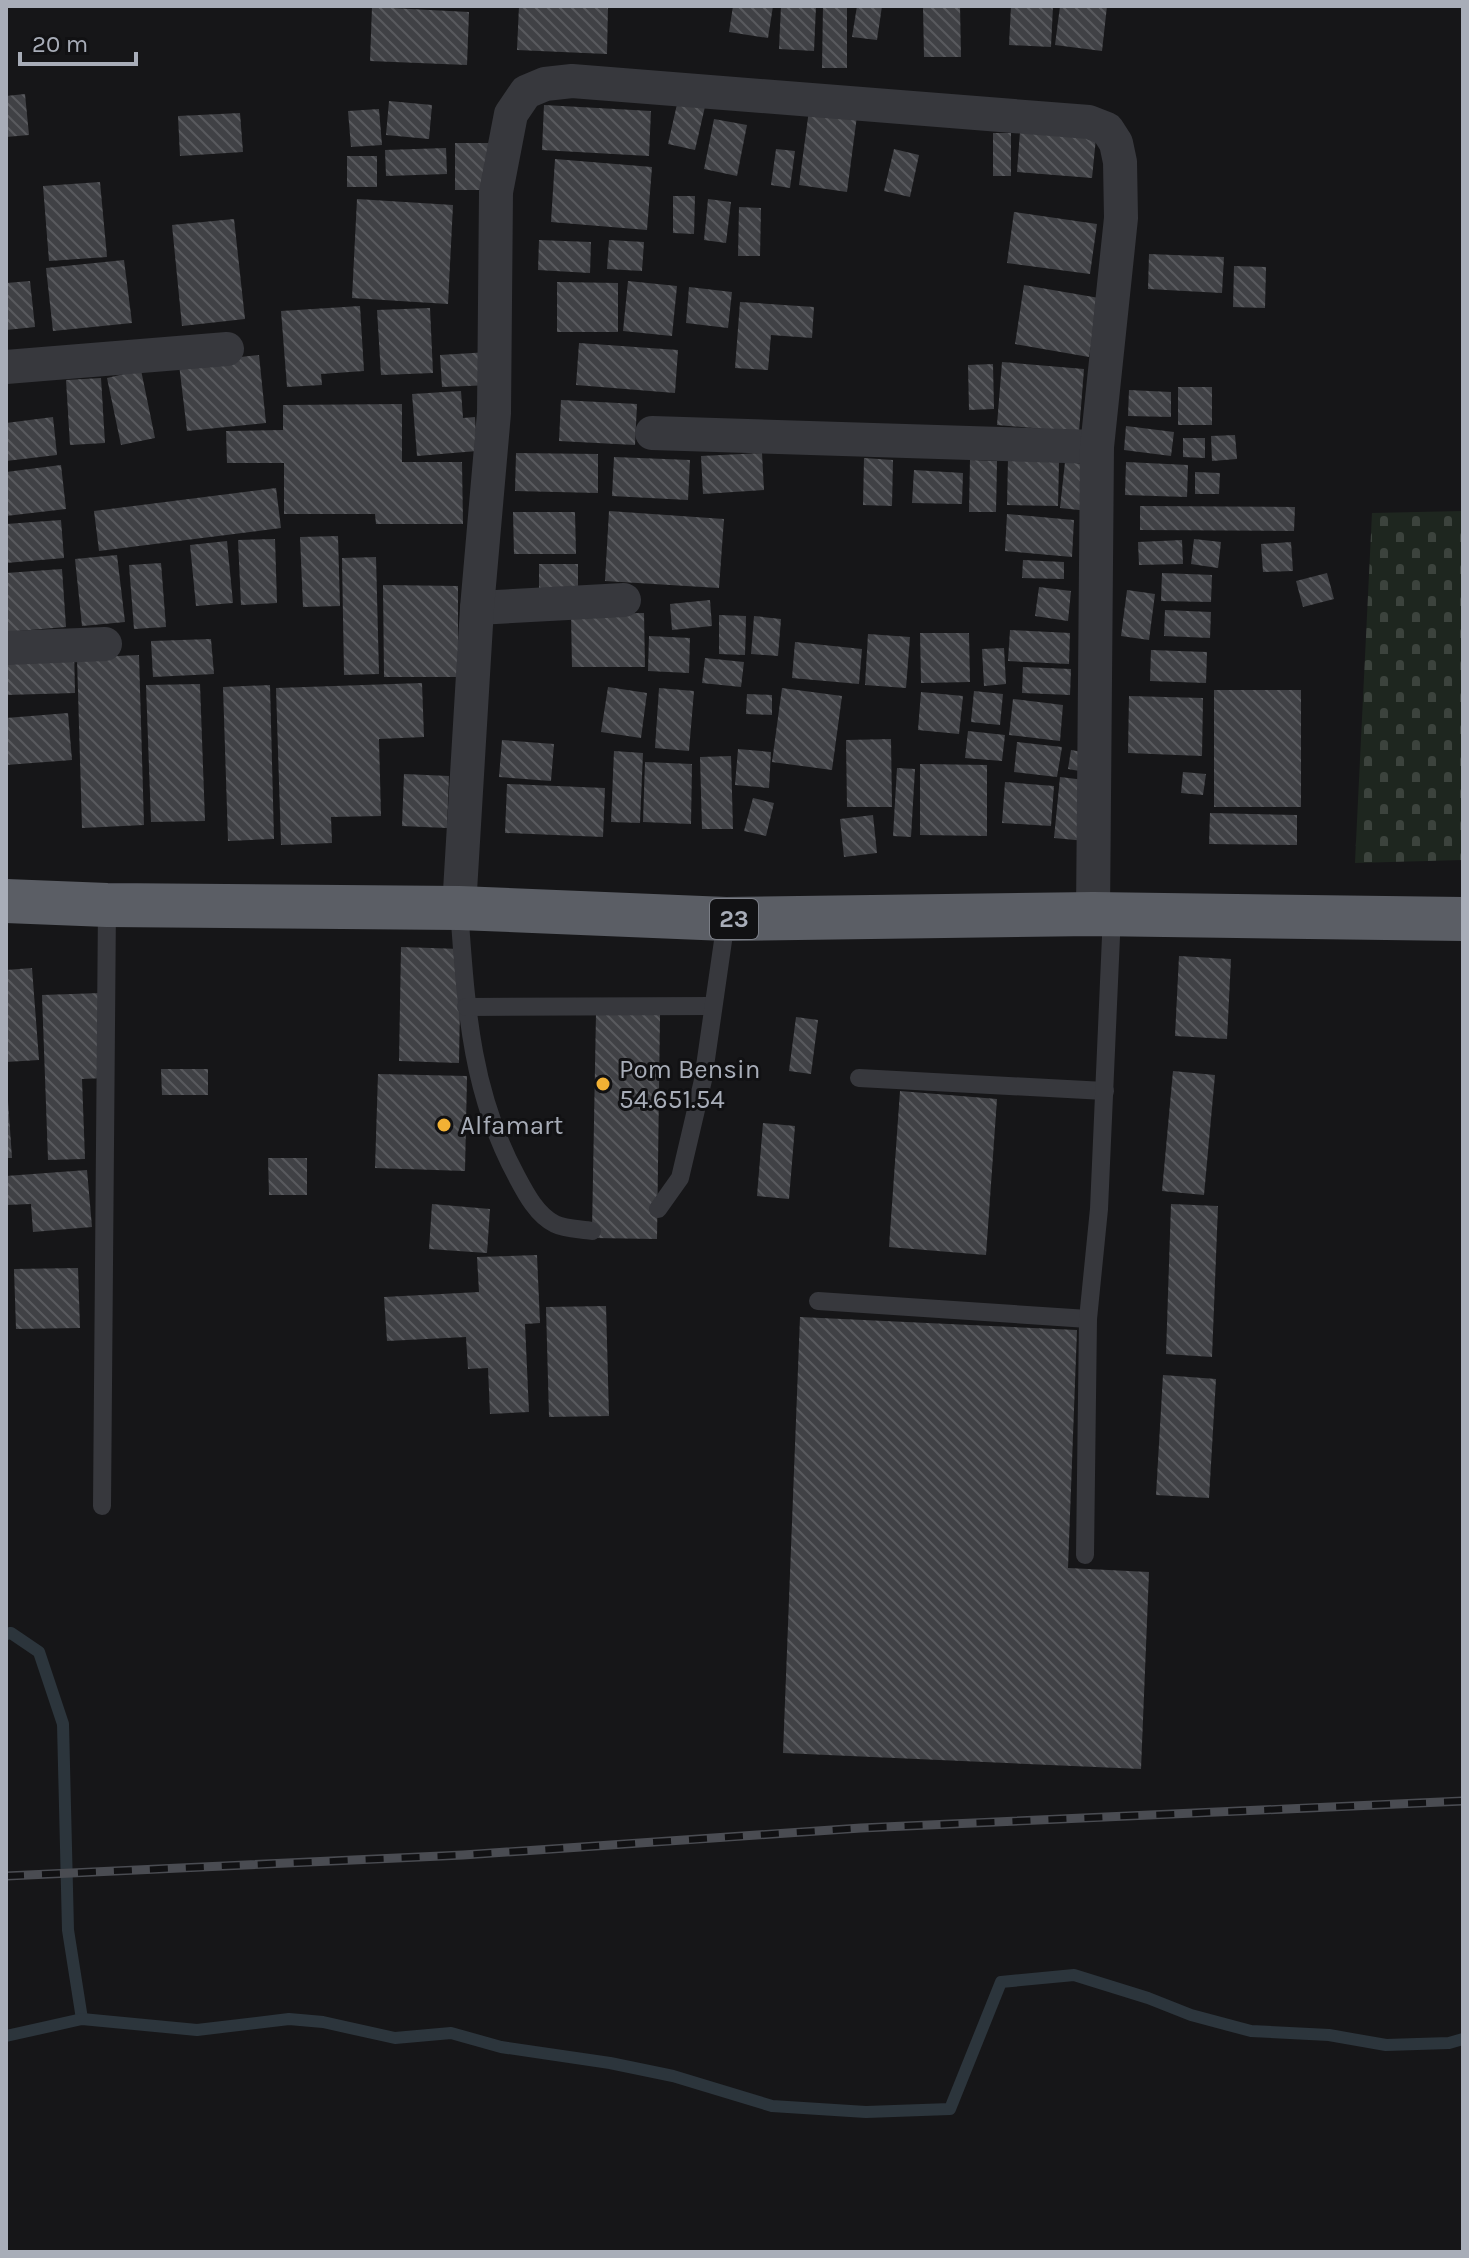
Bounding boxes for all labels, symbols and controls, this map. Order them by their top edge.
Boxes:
scale bar [20,16,136,66]
text: 20 m [32,30,88,58]
road number: 23 [710,899,758,939]
place label: Pom Bensin 54.651.54 [619,1054,760,1115]
marker: Pom Bensin 54.651.54 [594,1075,612,1093]
place label: Alfamart [460,1110,563,1141]
marker: Alfamart [435,1116,453,1134]

